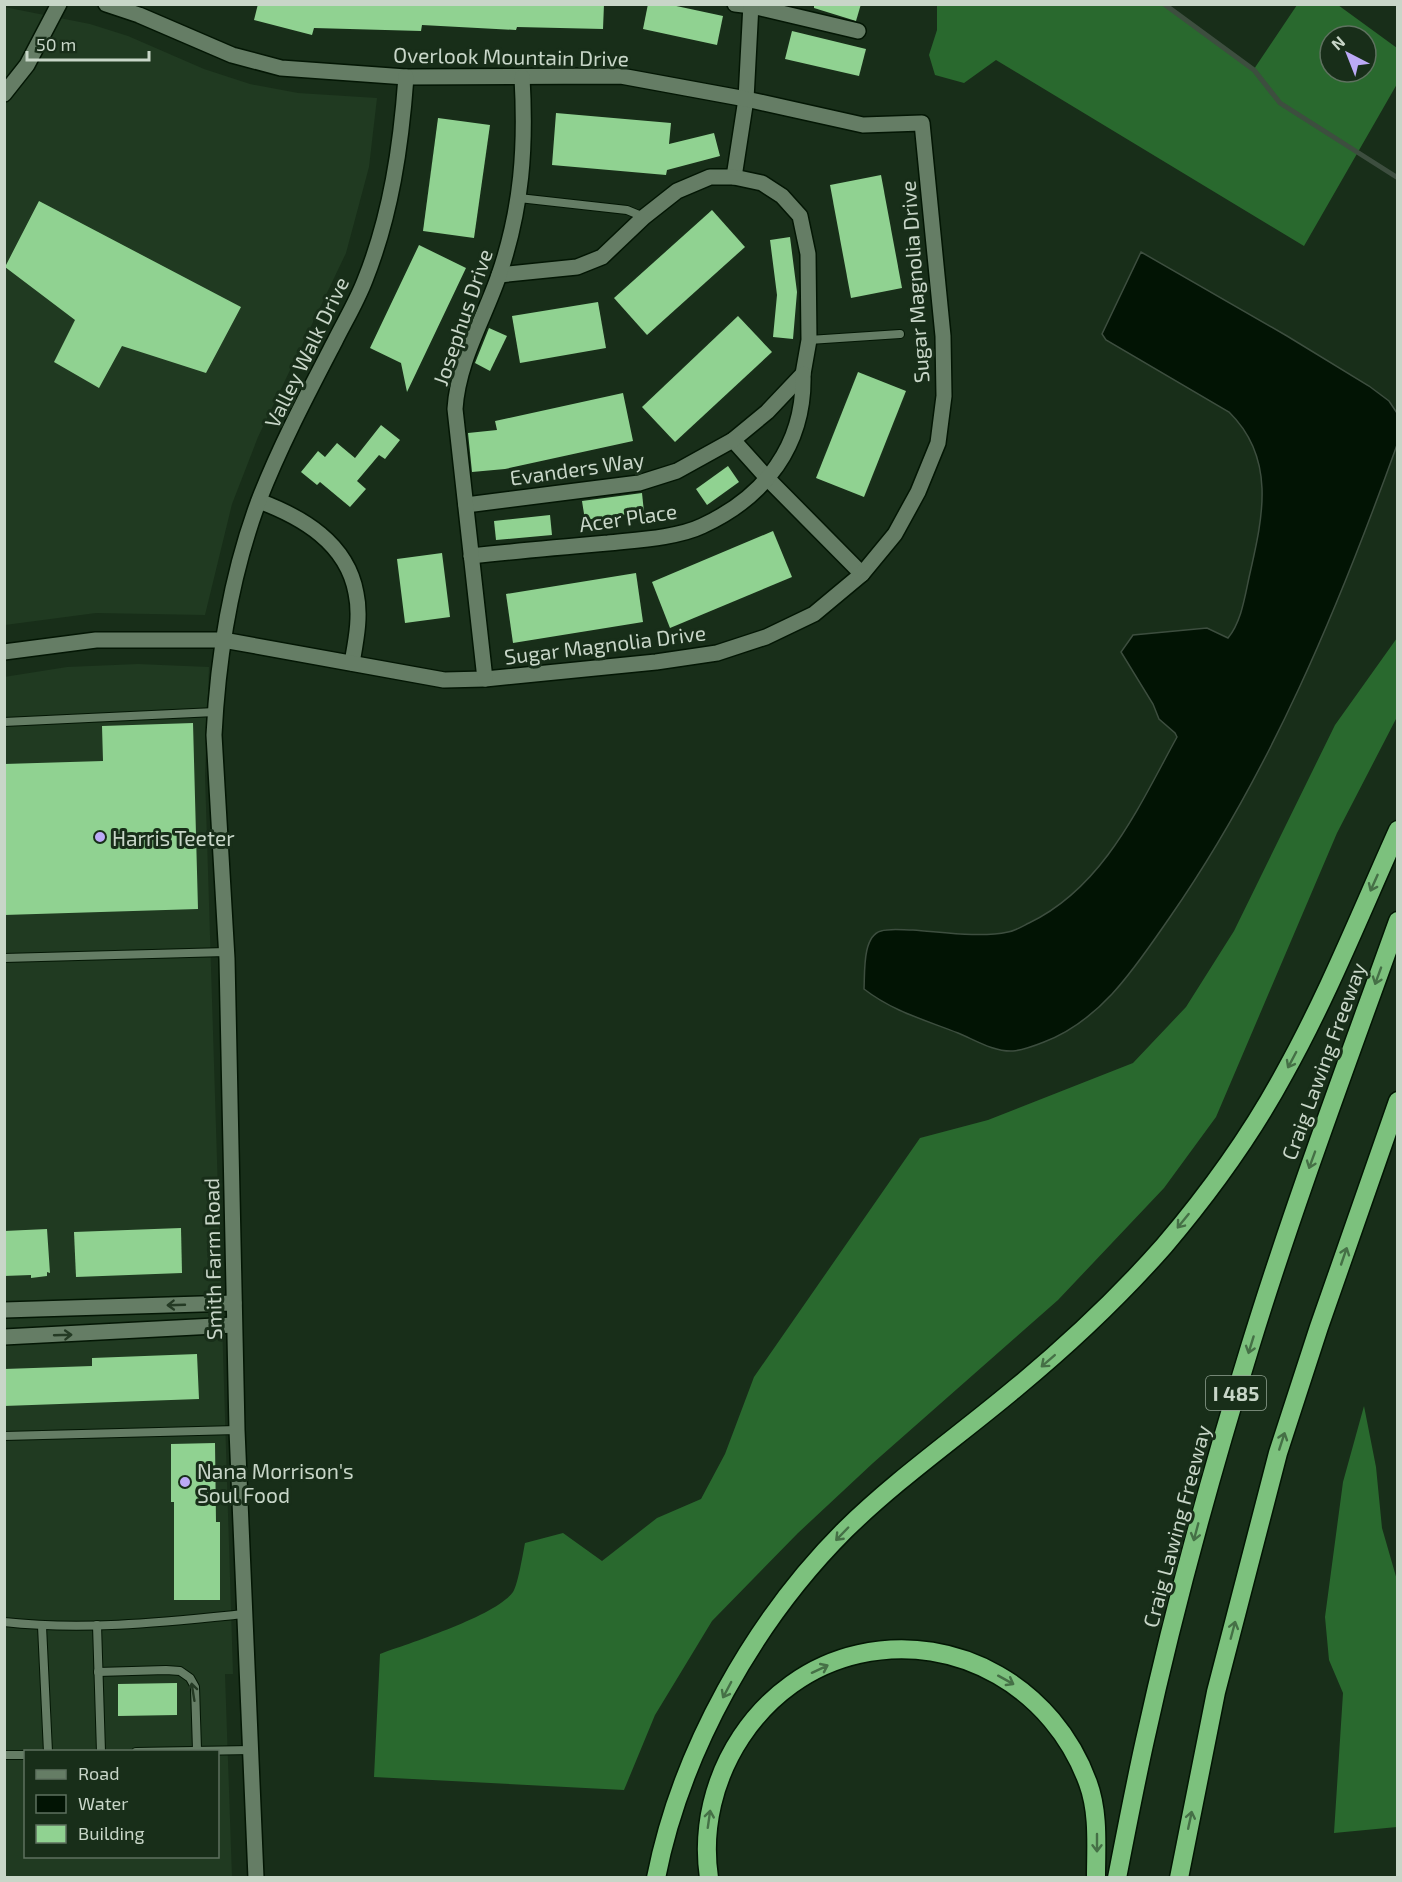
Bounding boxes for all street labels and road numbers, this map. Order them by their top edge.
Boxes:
street label: Overlook Mountain Drive [393,41,629,71]
street label: Sugar Magnolia Drive [894,180,934,384]
street label: Josephus Drive [427,246,497,388]
street label: Valley Walk Drive [259,272,353,432]
street label: Evanders Way [508,446,646,490]
street label: Acer Place [577,498,679,536]
street label: Sugar Magnolia Drive [503,619,707,669]
street label: Craig Lawing Freeway [1276,959,1370,1163]
street label: Smith Farm Road [198,1178,226,1340]
road number: I 485 [1206,1376,1266,1410]
street label: Craig Lawing Freeway [1137,1422,1215,1630]

